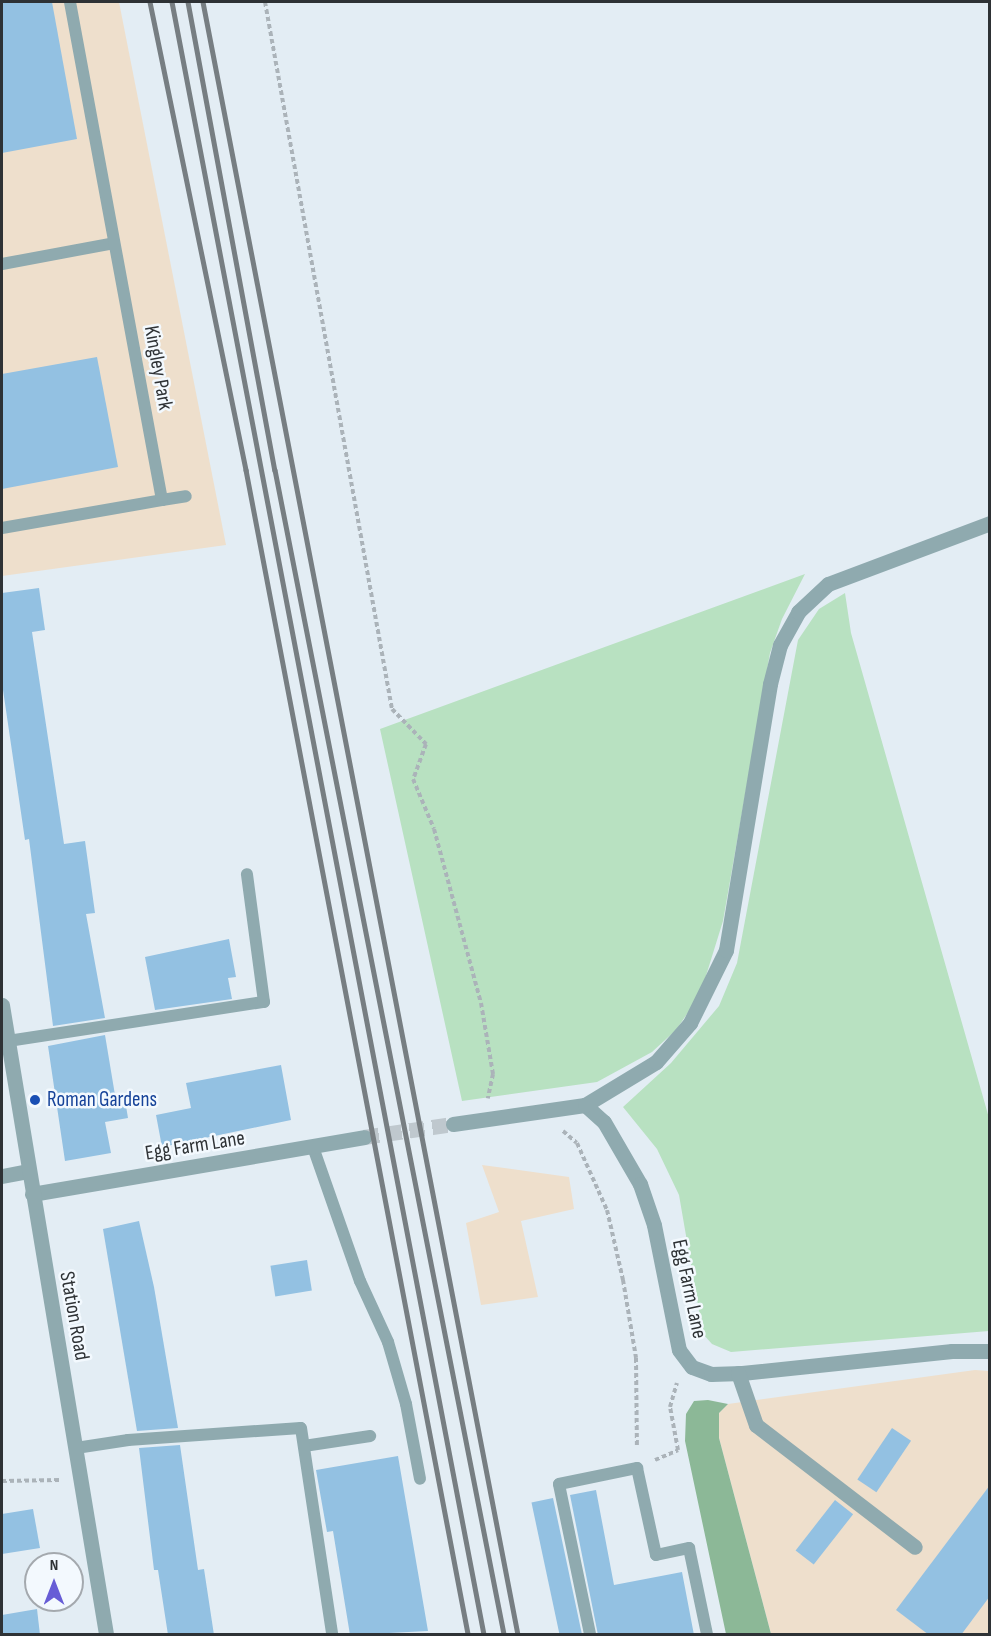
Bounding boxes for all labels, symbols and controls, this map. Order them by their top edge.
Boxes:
street label: Kingley Park [138,324,178,412]
place label: Roman Gardens [47,1087,157,1113]
marker: Roman Gardens [28,1093,42,1107]
street label: Egg Farm Lane [143,1126,247,1166]
street label: Egg Farm Lane [666,1237,712,1341]
street label: Station Road [54,1270,94,1362]
north arrow [24,1552,84,1612]
text: N [50,1556,58,1575]

